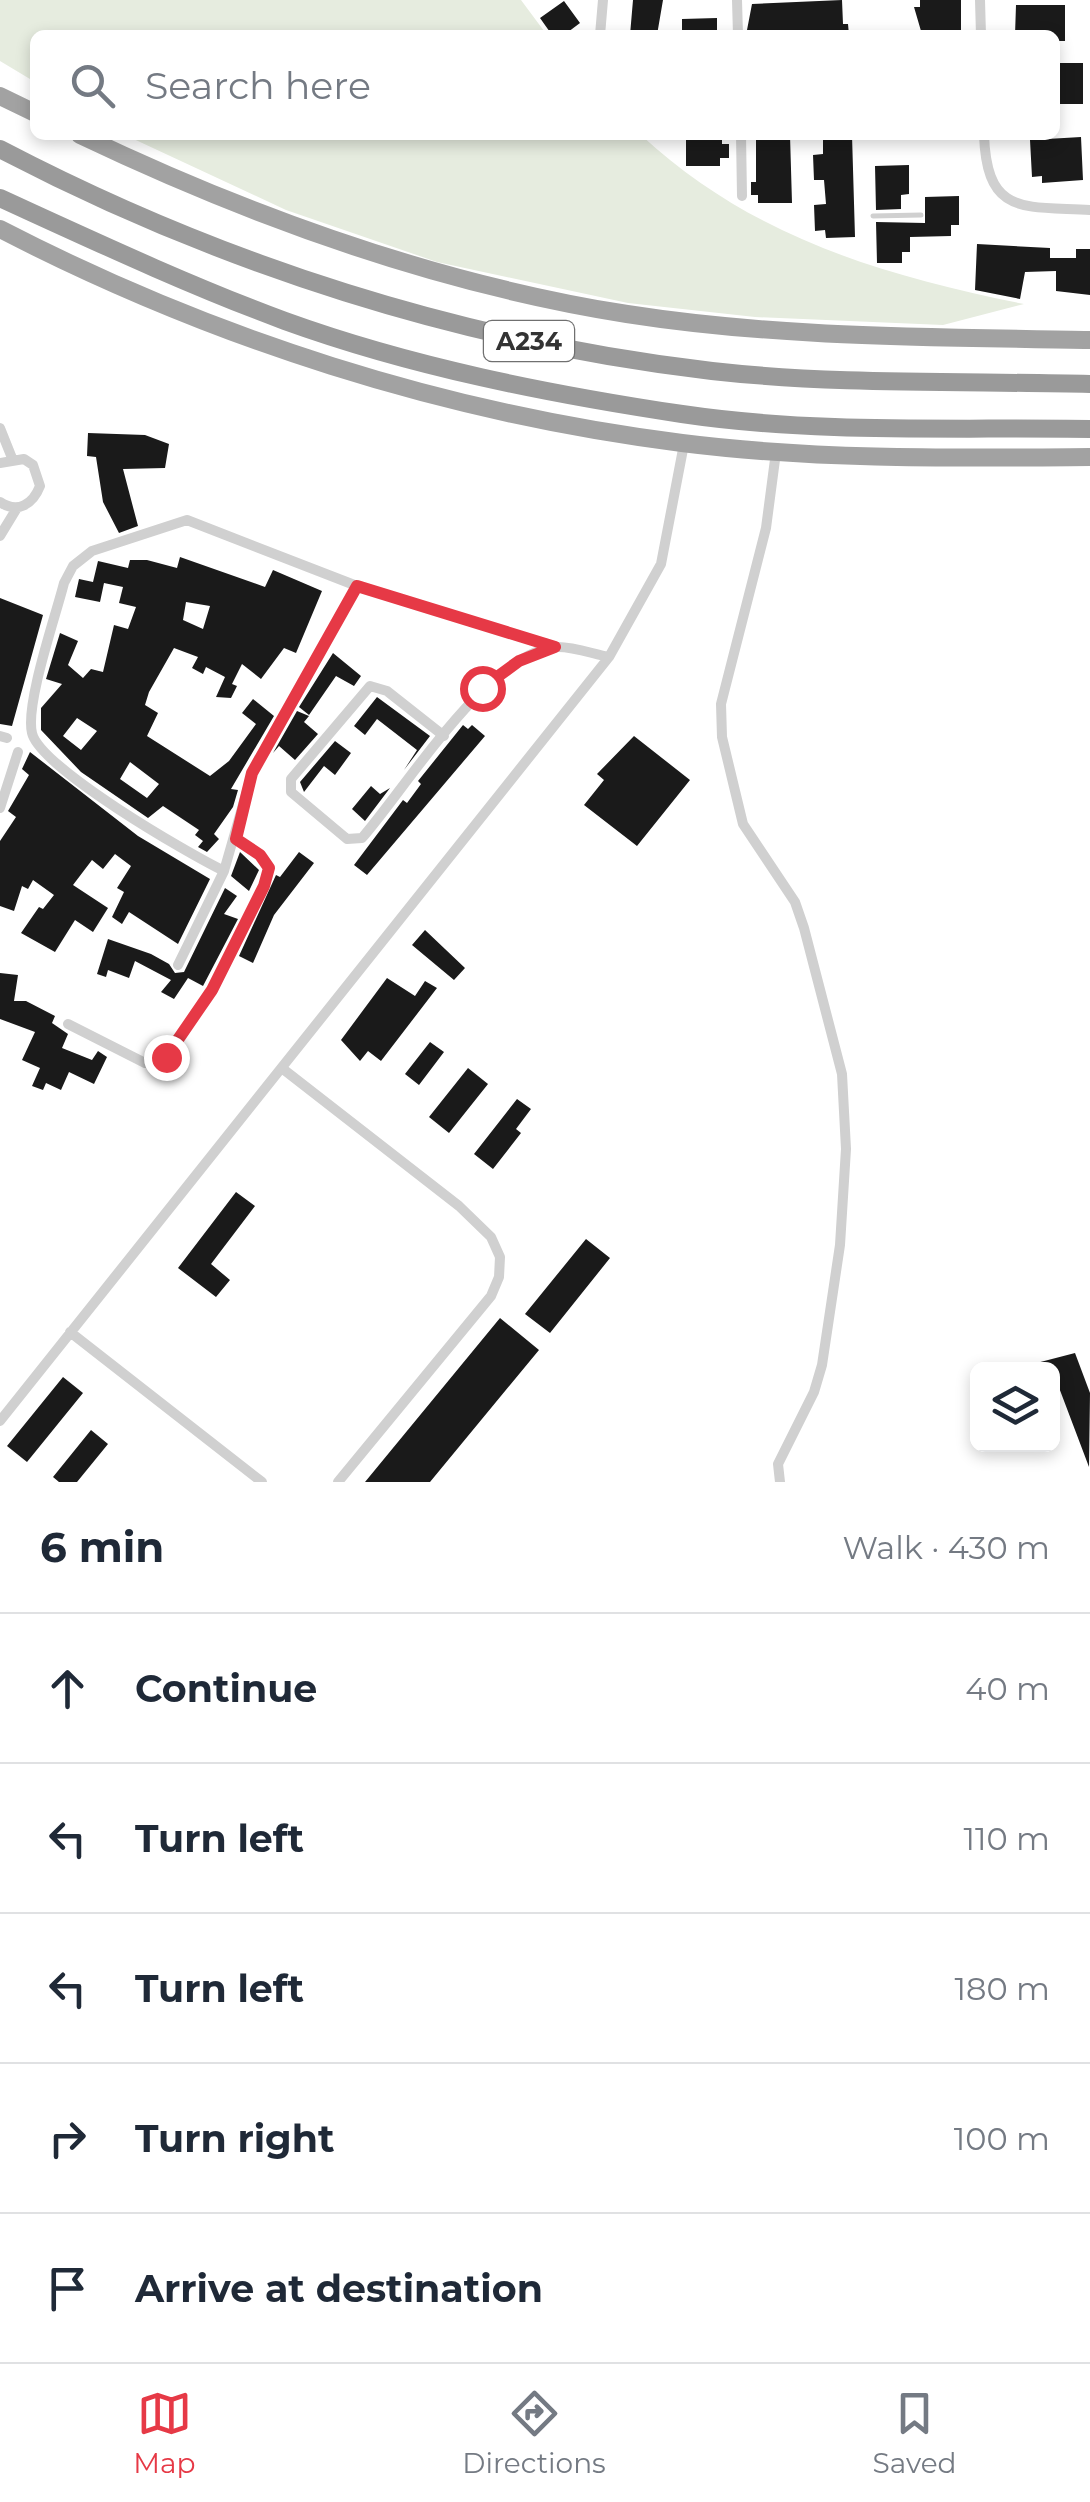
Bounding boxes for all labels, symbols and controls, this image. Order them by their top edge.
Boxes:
search box [30,30,1060,140]
icon: search [65,58,120,113]
text: Search here [145,62,371,109]
road number: A234 [484,321,574,361]
route start [460,666,506,712]
route end [144,1035,190,1081]
map controls [970,1362,1060,1452]
button: layers [970,1362,1060,1452]
text: 6 min [40,1521,164,1573]
text: Walk · 430 m [843,1528,1050,1567]
icon: ahead [40,1661,95,1716]
text: Continue [135,1665,317,1712]
text: 40 m [965,1669,1050,1708]
icon: left [40,1811,95,1866]
text: Turn left [135,1815,304,1862]
text: 110 m [963,1819,1050,1858]
icon: left [40,1961,95,2016]
text: Turn left [135,1965,304,2012]
text: 180 m [955,1969,1050,2008]
icon: right [40,2111,95,2166]
text: Turn right [135,2115,334,2162]
text: 100 m [954,2119,1050,2158]
icon: arrive [40,2261,95,2316]
text: Arrive at destination [135,2265,543,2312]
tab: Map [133,2386,196,2480]
tab: Directions [462,2386,606,2480]
tab: Saved [872,2386,957,2480]

